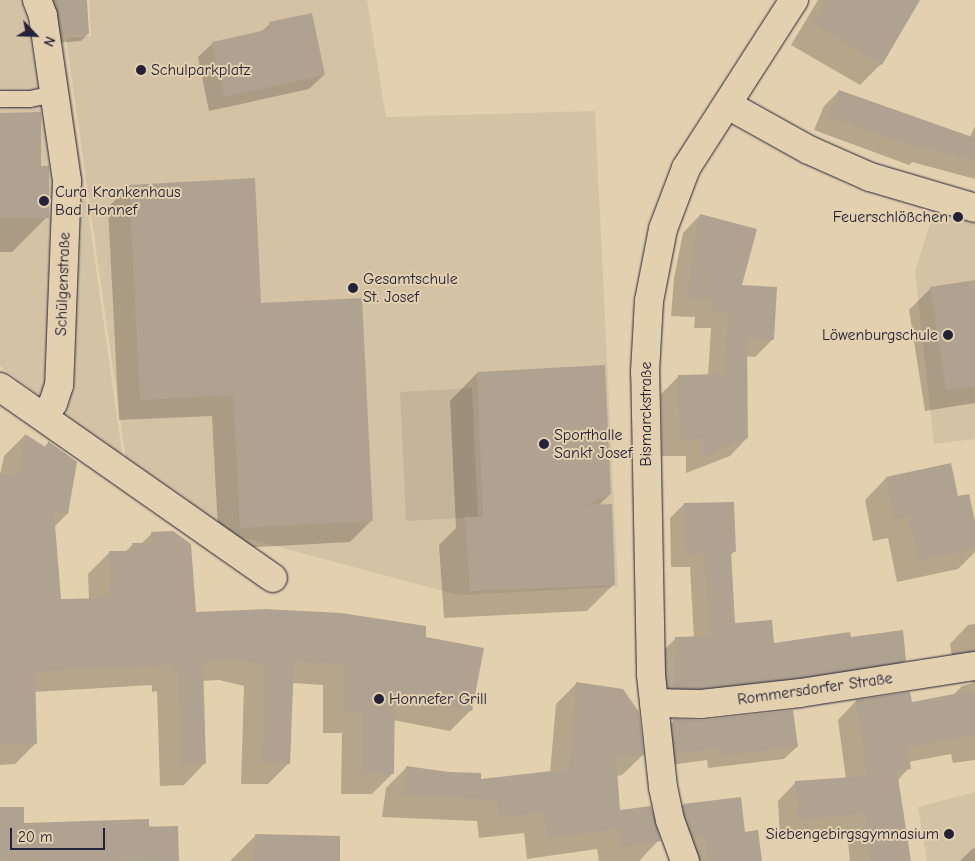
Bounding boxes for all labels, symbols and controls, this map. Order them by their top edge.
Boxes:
north arrow [10,10,60,60]
text: N [40,34,59,49]
place label: Schulparkplatz [151,60,250,80]
marker: Schulparkplatz [135,64,147,76]
place label: Cura Krankenhaus Bad Honnef [55,182,181,220]
marker: Cura Krankenhaus Bad Honnef [37,194,51,208]
place label: Feuerschlößchen [833,207,948,227]
marker: Feuerschlößchen [952,211,964,223]
street label: Schülgenstraße [52,232,74,336]
place label: Gesamtschule St. Josef [363,269,458,307]
marker: Gesamtschule St. Josef [347,282,359,294]
place label: Löwenburgschule [822,325,938,345]
marker: Löwenburgschule [942,329,954,341]
street label: Bismarckstraße [636,362,656,466]
place label: Sporthalle Sankt Josef [554,425,632,463]
marker: Sporthalle Sankt Josef [538,438,550,450]
street label: Rommersdorfer Straße [736,669,894,709]
place label: Honnefer Grill [389,689,487,709]
marker: Honnefer Grill [373,693,385,705]
scale bar [12,818,108,850]
place label: Siebengebirgsgymnasium [766,824,939,844]
text: 20 m [18,828,52,846]
marker: Siebengebirgsgymnasium [943,828,955,840]

